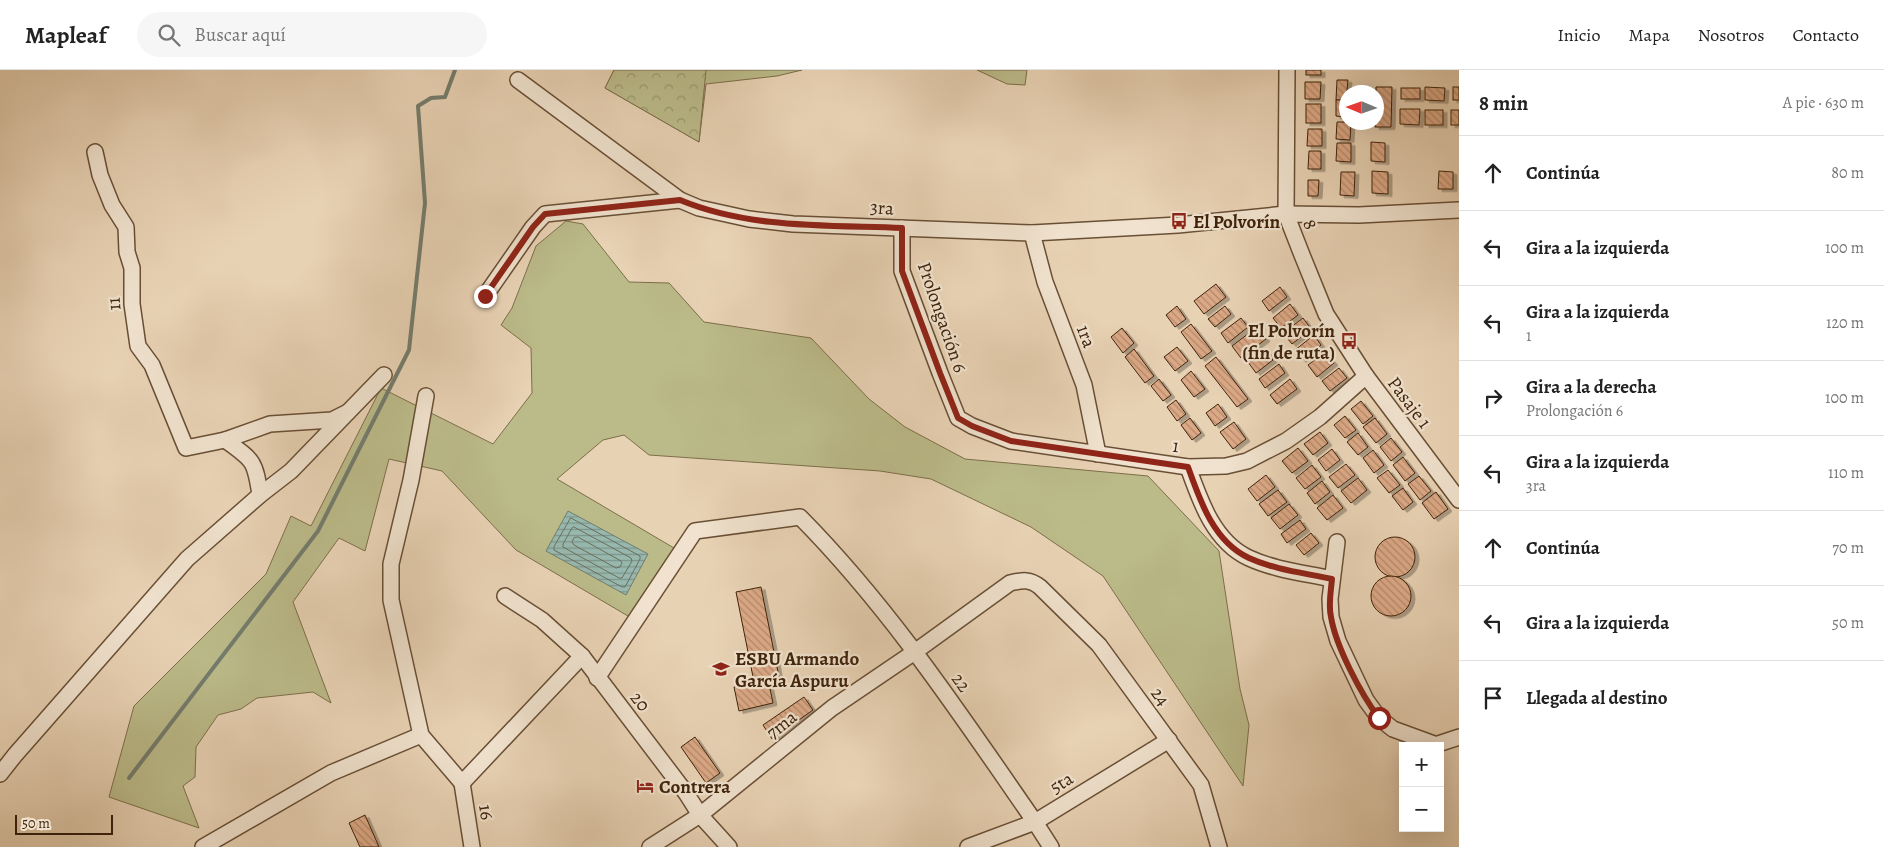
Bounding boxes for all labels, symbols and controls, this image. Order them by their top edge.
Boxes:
search box [137,12,487,57]
text: Mapleaf [25,19,107,51]
icon: search [155,21,183,49]
text: Buscar aquí [195,22,286,48]
text: Inicio [1557,23,1600,47]
text: Mapa [1628,23,1670,47]
text: Nosotros [1698,23,1764,47]
text: Contacto [1792,23,1859,47]
north arrow [1339,85,1384,130]
text: 8 min [1479,89,1528,117]
text: A pie · 630 m [1783,92,1864,114]
icon: ahead [1479,159,1507,187]
text: Continúa [1526,160,1600,186]
text: 80 m [1831,162,1864,184]
street label: 3ra [869,194,895,222]
place label: El Polvorín [1193,209,1281,235]
bus stop icon: El Polvorín [1169,211,1189,231]
street label: 8 [1296,215,1324,233]
icon: left [1479,234,1507,262]
text: Gira a la izquierda [1526,235,1669,261]
text: 100 m [1825,237,1864,259]
street label: Prolongación 6 [911,259,973,376]
route end [474,285,497,308]
street label: 11 [101,296,127,311]
text: Gira a la izquierda [1526,299,1669,325]
icon: left [1479,309,1507,337]
text: 120 m [1826,312,1864,334]
place label: El Polvorín (fin de ruta) [1242,318,1335,366]
street label: 1ra [1070,321,1102,352]
text: 1 [1526,325,1531,347]
bus stop icon: El Polvorín (fin de ruta) [1339,331,1359,351]
street label: Pasaje 1 [1381,371,1438,434]
text: Gira a la derecha [1526,374,1657,400]
icon: right [1479,384,1507,412]
text: 100 m [1825,387,1864,409]
text: Prolongación 6 [1526,400,1623,422]
street label: 1 [1171,433,1181,459]
text: Gira a la izquierda [1526,449,1669,475]
icon: left [1479,459,1507,487]
text: 110 m [1828,462,1864,484]
text: 3ra [1526,475,1546,497]
icon: ahead [1479,534,1507,562]
text: Continúa [1526,535,1600,561]
text: 70 m [1832,537,1864,559]
icon: left [1479,609,1507,637]
text: Gira a la izquierda [1526,610,1669,636]
text: 50 m [1832,612,1864,634]
place label: ESBU Armando García Aspuru [735,646,860,694]
school or university icon: ESBU Armando García Aspuru [711,659,731,679]
street label: 22 [945,668,977,697]
street label: 24 [1144,682,1176,712]
icon: arrive [1479,684,1507,712]
text: Llegada al destino [1526,685,1668,711]
street label: 20 [624,686,656,717]
street label: 7ma [761,704,803,745]
route start [1368,707,1391,730]
map controls [1399,742,1444,832]
button: + [1399,742,1444,787]
street label: 5ta [1045,766,1078,800]
place label: Contrera [659,774,731,800]
hotel icon: Contrera [635,776,655,796]
button: − [1399,787,1444,832]
street label: 16 [472,803,500,822]
scale bar [15,812,112,835]
text: 50 m [22,814,50,833]

